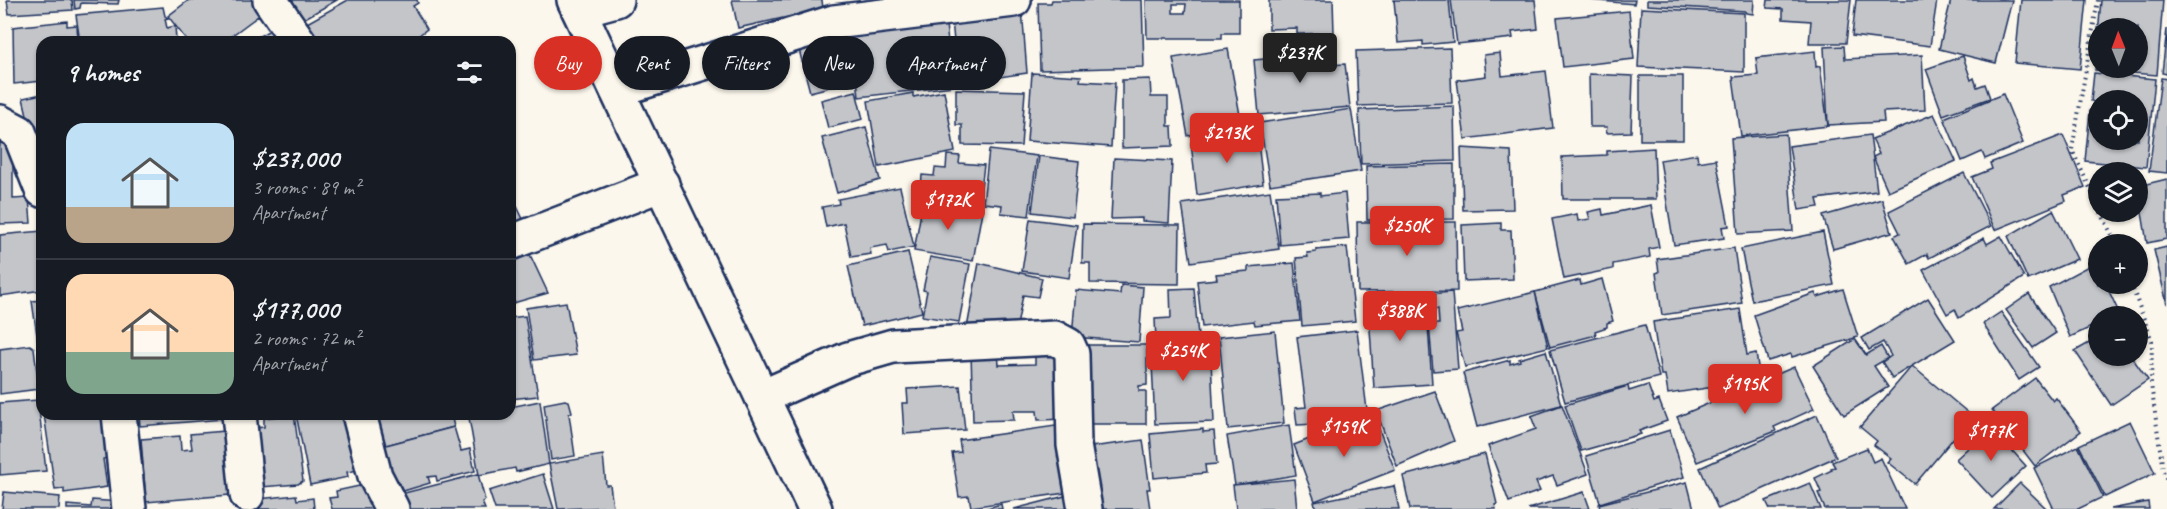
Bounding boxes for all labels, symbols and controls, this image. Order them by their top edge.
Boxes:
north arrow [2088,18,2148,78]
map controls [2088,18,2148,366]
pin: $237K [1258,33,1342,84]
chip: Buy [534,36,602,90]
chip: Rent [614,36,690,90]
chip: Filters [702,36,790,90]
chip: New [802,36,874,90]
chip: Apartment [886,36,1006,90]
text: $237K [1277,40,1323,65]
text: 9 homes [66,56,139,89]
icon: filters [453,56,486,89]
button: locate [2088,90,2148,150]
pin: $213K [1185,113,1269,164]
text: $213K [1204,120,1250,145]
text: $237,000 [252,142,339,175]
icon: home [114,147,186,219]
button: layers [2088,162,2148,222]
text: 3 rooms · 89 m² [252,175,360,200]
pin: $172K [906,180,990,231]
text: $172K [925,187,971,212]
text: Apartment [252,200,325,225]
pin: $250K [1365,206,1449,257]
text: $250K [1384,213,1430,238]
button: + [2088,234,2148,294]
pin: $388K [1358,291,1442,342]
text: $177,000 [252,293,339,326]
icon: home [114,298,186,370]
text: $388K [1377,298,1423,323]
button: − [2088,306,2148,366]
text: 2 rooms · 72 m² [252,326,360,351]
pin: $254K [1141,331,1225,382]
text: $254K [1160,338,1206,363]
text: Apartment [252,351,325,376]
pin: $195K [1703,364,1787,415]
text: $195K [1722,371,1768,396]
pin: $159K [1302,407,1386,458]
pin: $177K [1949,411,2033,462]
text: $159K [1321,414,1367,439]
text: $177K [1968,418,2014,443]

